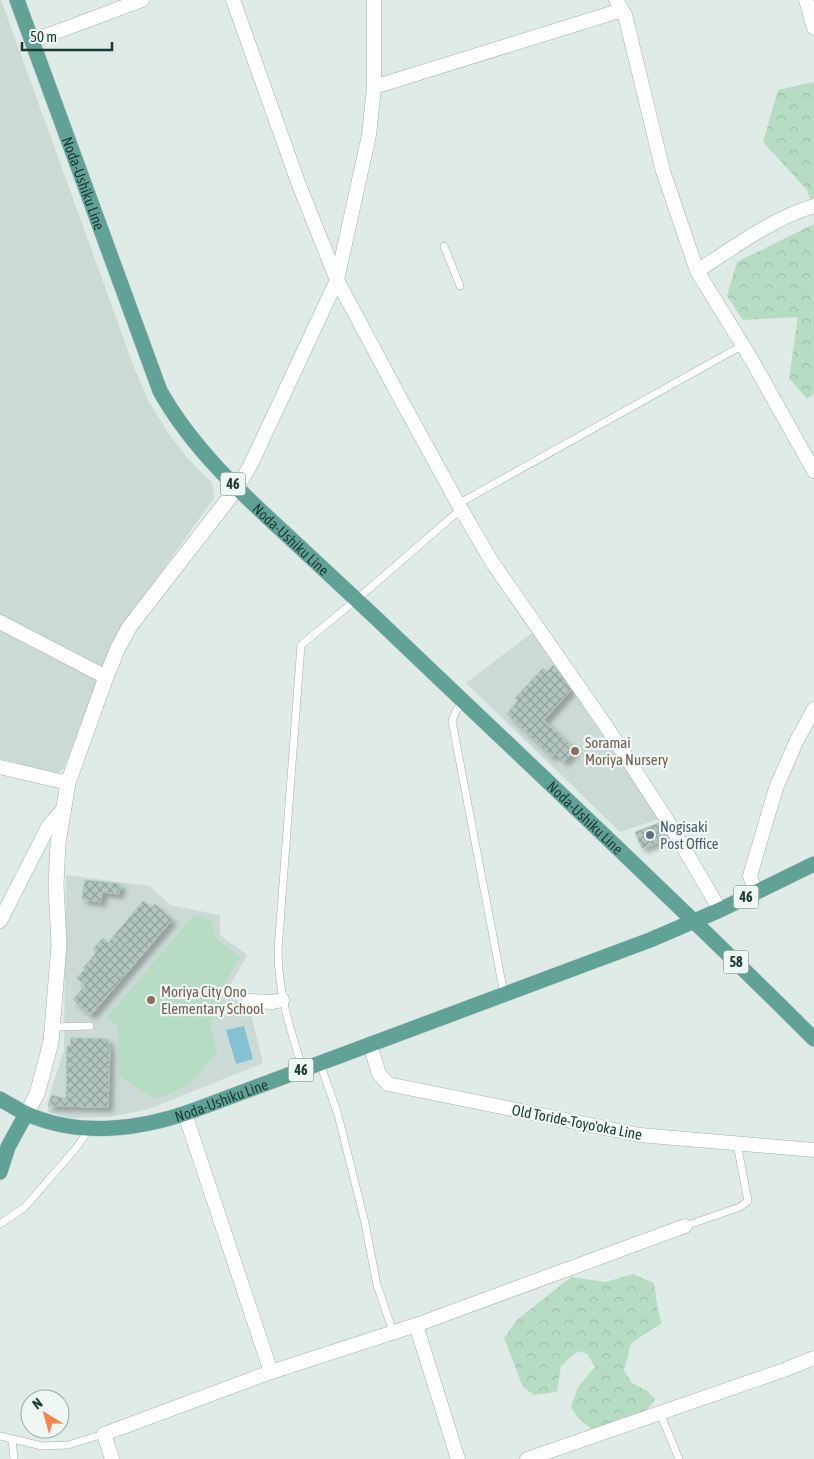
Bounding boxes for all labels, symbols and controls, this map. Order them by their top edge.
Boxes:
scale bar [22,20,112,52]
text: 50 m [30,28,57,45]
street label: Noda-Ushiku Line [59,134,109,232]
road number: 46 [220,472,246,496]
street label: Noda-Ushiku Line [249,500,333,579]
place label: Soramai Moriya Nursery [585,734,668,768]
marker: Soramai Moriya Nursery [569,745,581,757]
street label: Noda-Ushiku Line [544,777,627,857]
place label: Nogisaki Post Office [660,818,719,852]
marker: Nogisaki Post Office [644,829,656,841]
road number: 46 [734,886,758,909]
road number: 58 [724,950,748,974]
place label: Moriya City Ono Elementary School [161,983,264,1017]
marker: Moriya City Ono Elementary School [145,994,157,1006]
road number: 46 [288,1058,314,1082]
street label: Noda-Ushiku Line [172,1075,270,1125]
street label: Old Toride-Toyo'oka Line [510,1101,644,1143]
north arrow [20,1389,70,1439]
text: N [29,1395,45,1412]

